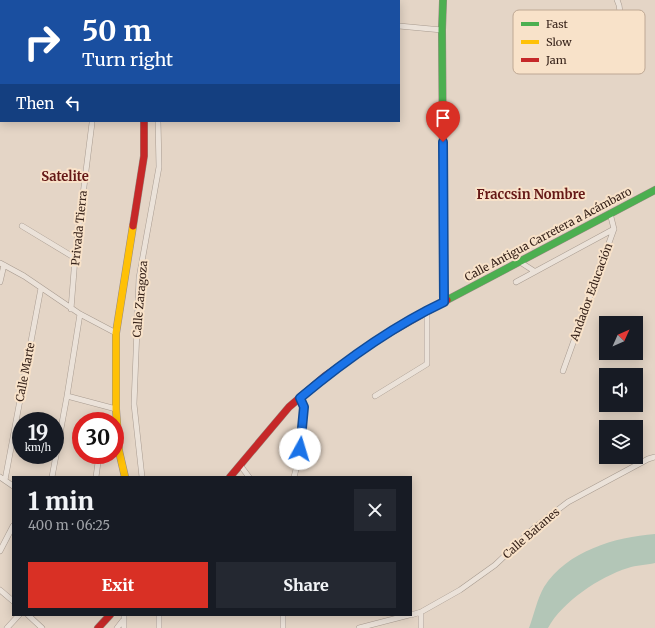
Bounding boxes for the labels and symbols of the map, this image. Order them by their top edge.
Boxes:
legend [513,10,645,74]
text: Fast [546,17,569,31]
text: Slow [546,35,572,49]
text: Jam [545,53,567,67]
pin [426,101,460,142]
district label: Satelite [41,168,89,185]
street label: Calle Antigua Carretera a Acámbaro [462,184,634,284]
district label: Fraccsin Nombre [477,186,585,203]
street label: Privada Tierra [68,190,90,266]
street label: Andador Educación [566,241,615,344]
street label: Calle Zaragoza [130,260,150,338]
north arrow [599,316,643,360]
street label: Calle Marte [12,341,38,403]
speed limit sign: 30 [72,412,124,464]
position arrow [279,428,321,470]
street label: Calle Batanes [500,505,562,561]

